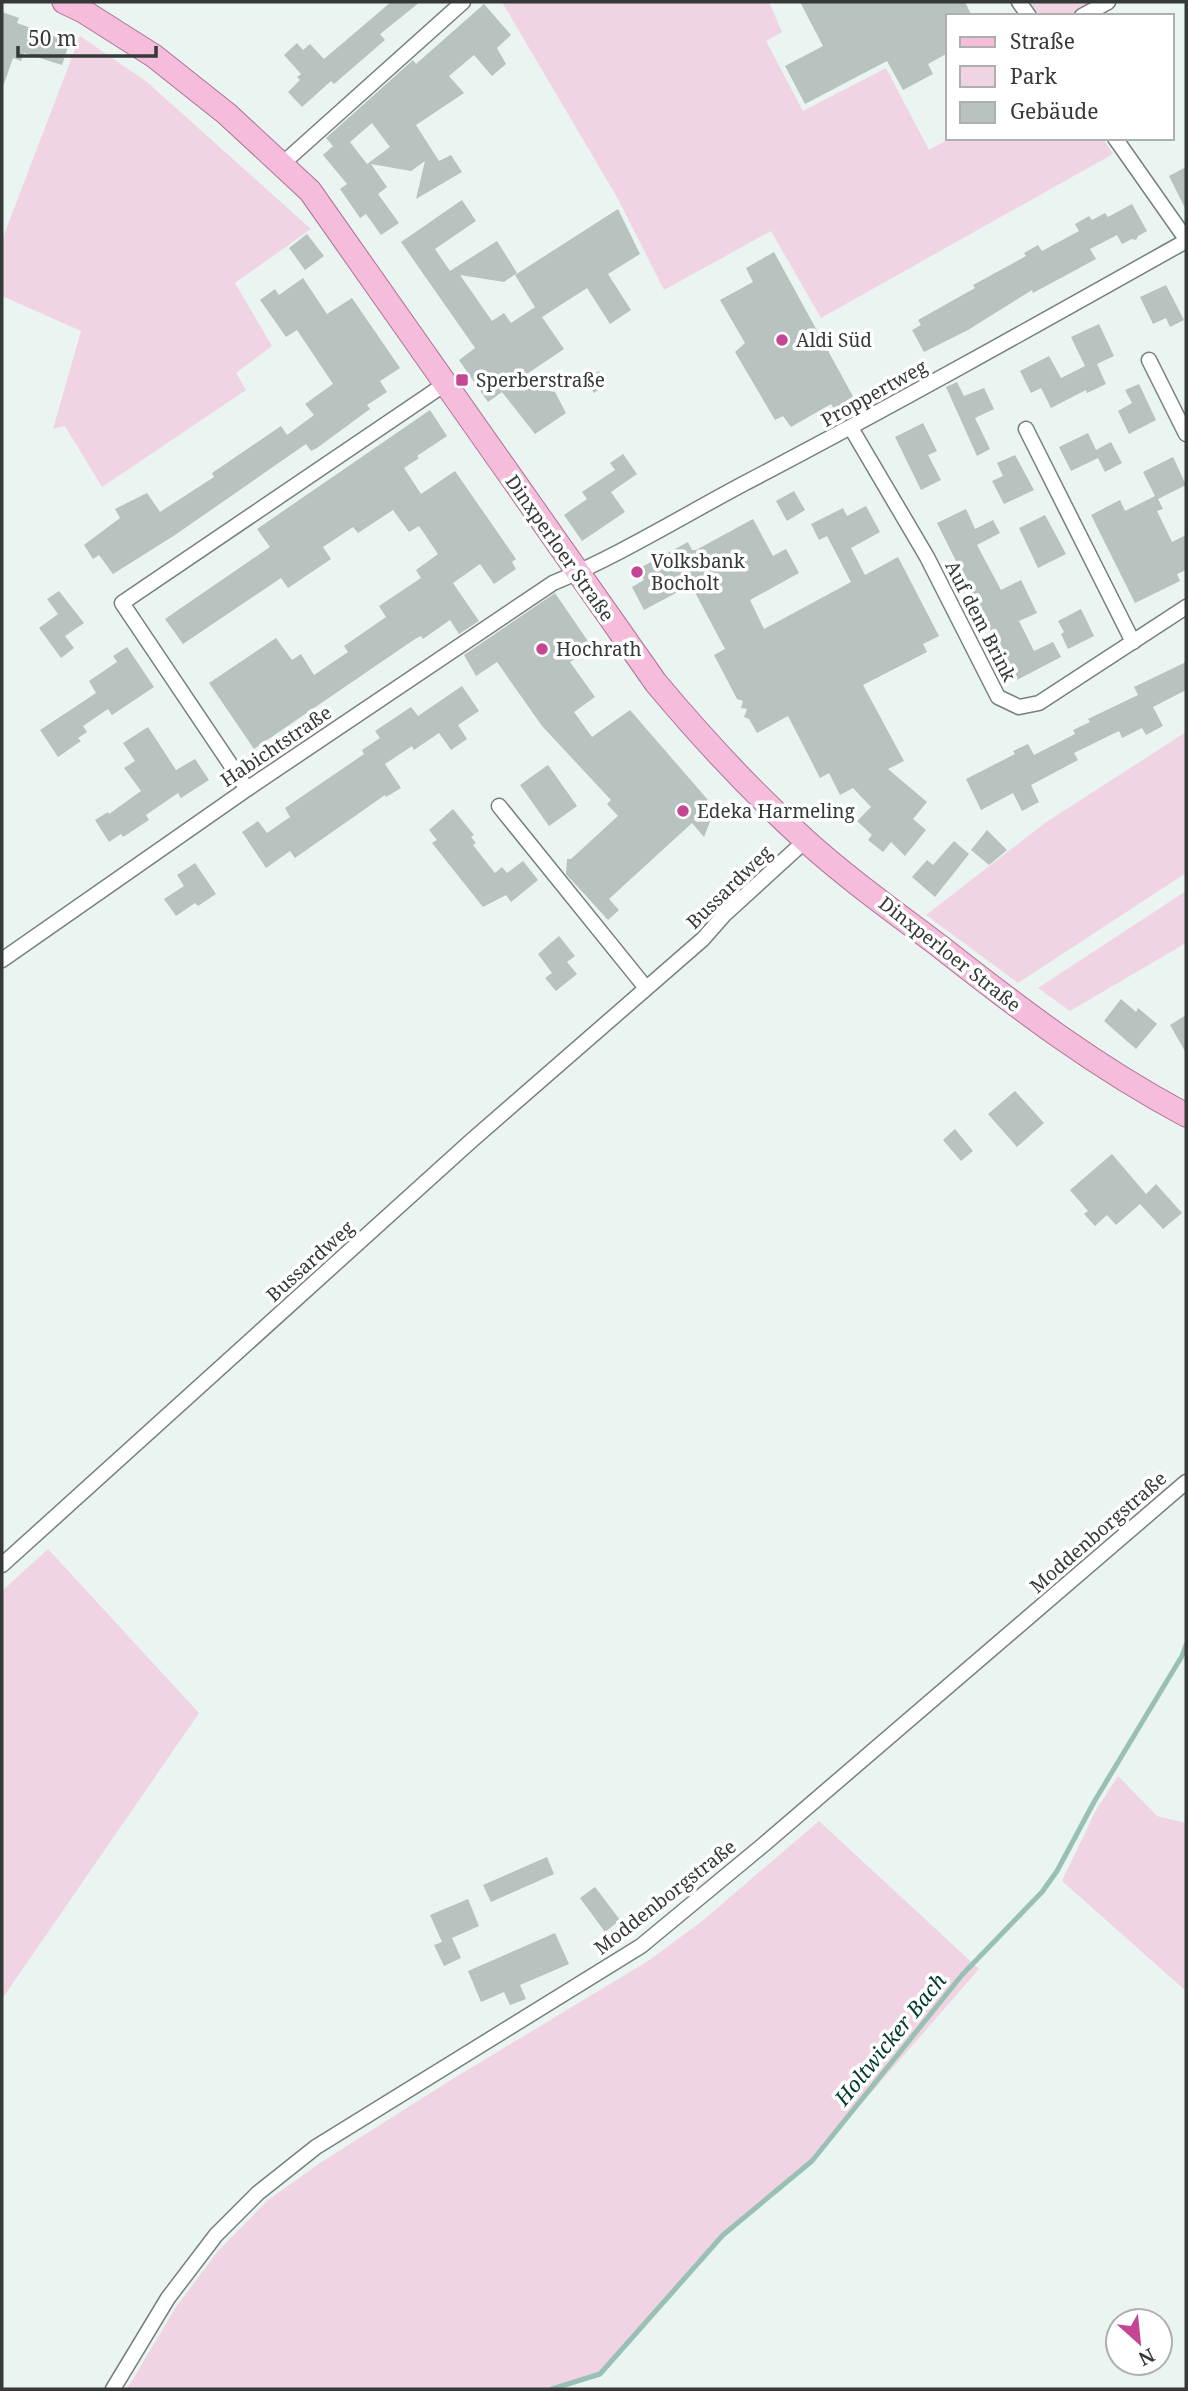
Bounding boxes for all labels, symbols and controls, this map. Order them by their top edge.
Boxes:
scale bar [18,14,156,58]
legend [946,14,1174,140]
text: 50 m [28,24,77,52]
text: Straße [1010,27,1075,55]
text: Park [1010,62,1057,90]
text: Gebäude [1010,97,1098,125]
place label: Aldi Süd [796,327,872,353]
marker: Aldi Süd [774,332,790,348]
street label: Proppertweg [816,353,932,433]
place label: Sperberstraße [476,367,605,393]
marker: Sperberstraße [454,372,470,388]
street label: Dinxperloer Straße [500,469,620,627]
place label: Volksbank Bocholt [651,548,746,596]
street label: Auf dem Brink [939,556,1023,687]
marker: Volksbank Bocholt [629,564,645,580]
place label: Hochrath [556,636,641,662]
marker: Hochrath [534,641,550,657]
street label: Habichtstraße [215,699,337,793]
place label: Edeka Harmeling [697,798,855,824]
marker: Edeka Harmeling [675,803,691,819]
street label: Bussardweg [681,840,777,934]
street label: Dinxperloer Straße [874,890,1026,1018]
street label: Bussardweg [261,1215,359,1307]
street label: Moddenborgstraße [1024,1465,1172,1599]
street label: Moddenborgstraße [589,1833,741,1961]
water label: Holtwicker Bach [827,1967,952,2112]
north arrow [1104,2307,1174,2377]
text: N [1134,2342,1159,2372]

